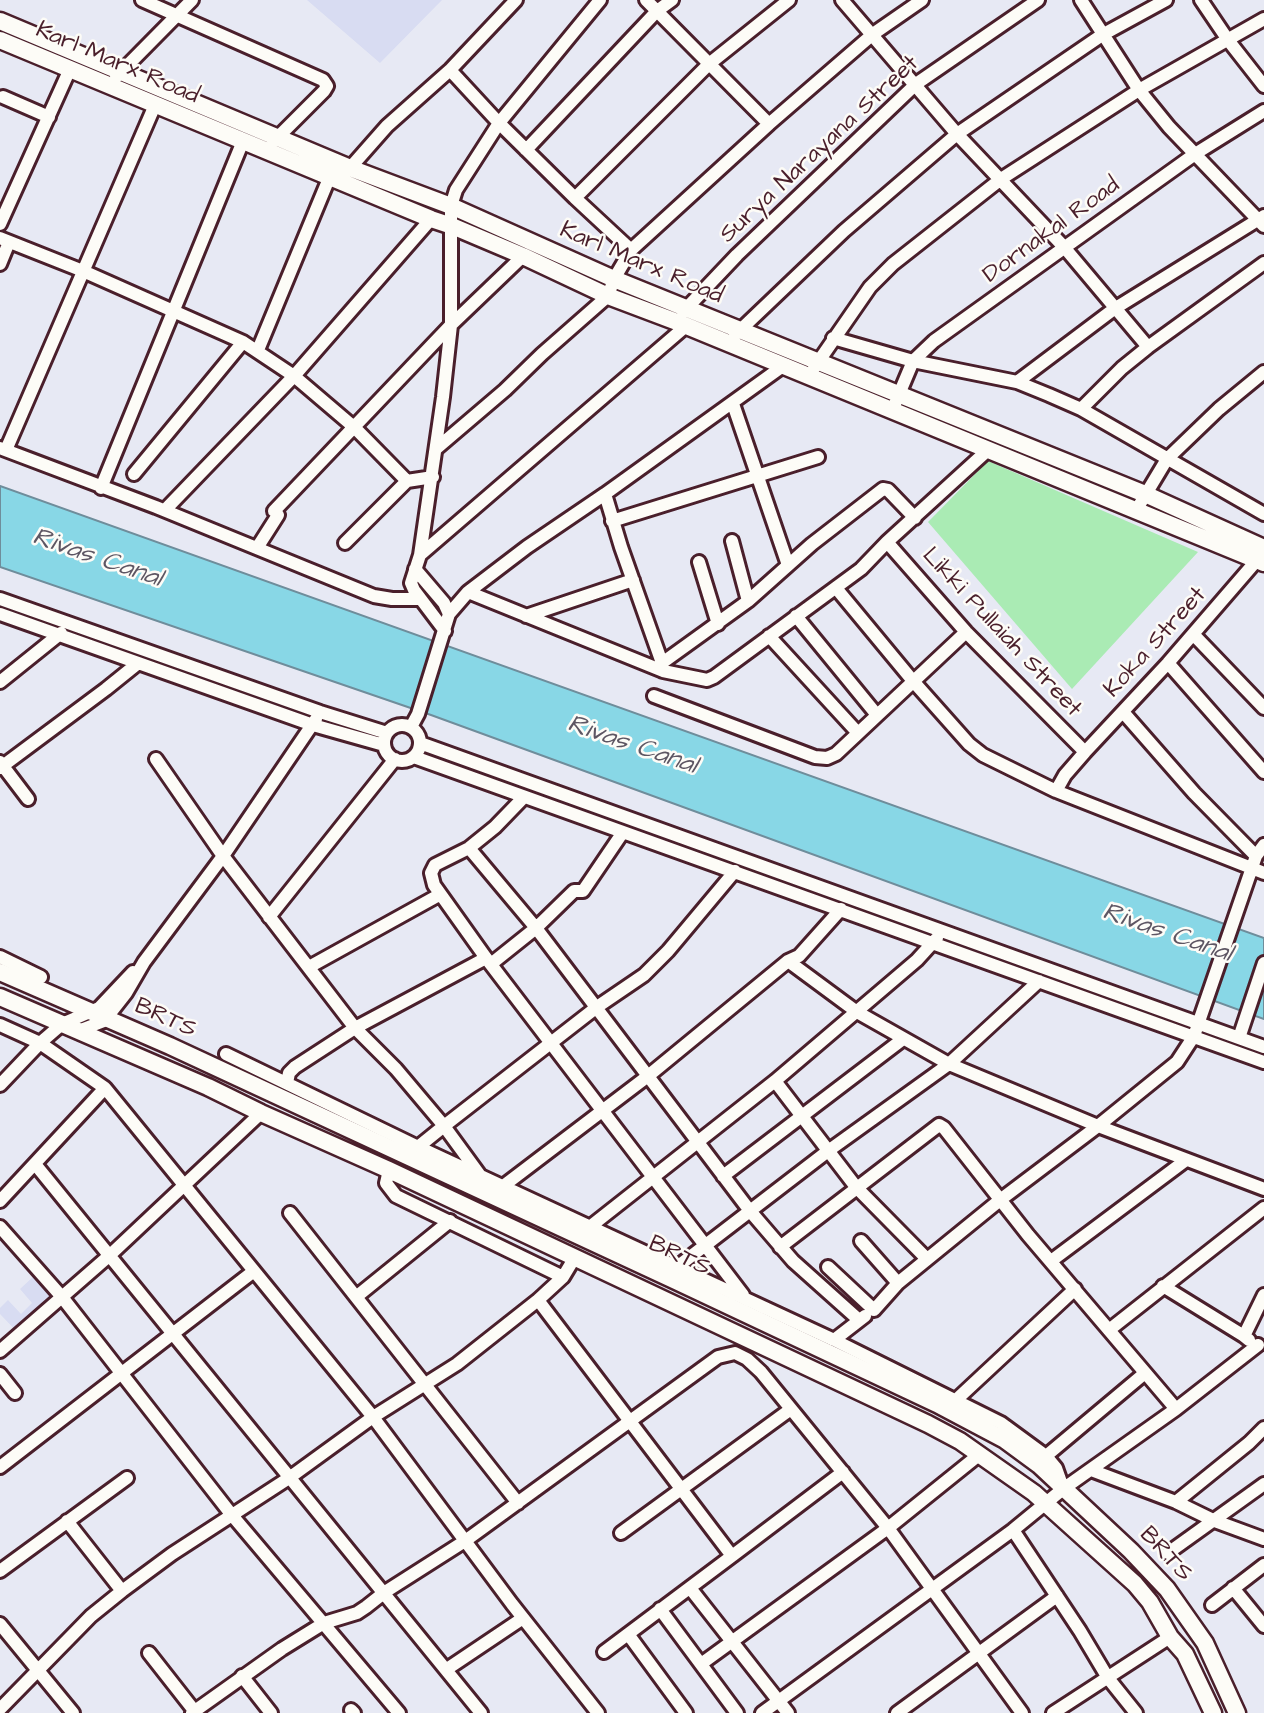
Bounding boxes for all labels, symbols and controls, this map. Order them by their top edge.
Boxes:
street label: Karl Marx Road [31,17,203,111]
street label: Surya Narayana Street [714,50,926,250]
street label: Dornakal Road [978,172,1126,290]
street label: Karl Marx Road [555,217,727,311]
water label: Rivas Canal [28,522,166,596]
street label: Likki Pullaiah Street [915,542,1087,724]
street label: Koka Street [1099,582,1213,704]
water label: Rivas Canal [563,709,701,783]
water label: Rivas Canal [1098,897,1236,971]
street label: BRTS [130,993,200,1045]
street label: BRTS [644,1230,714,1284]
street label: BRTS [1132,1522,1198,1588]

